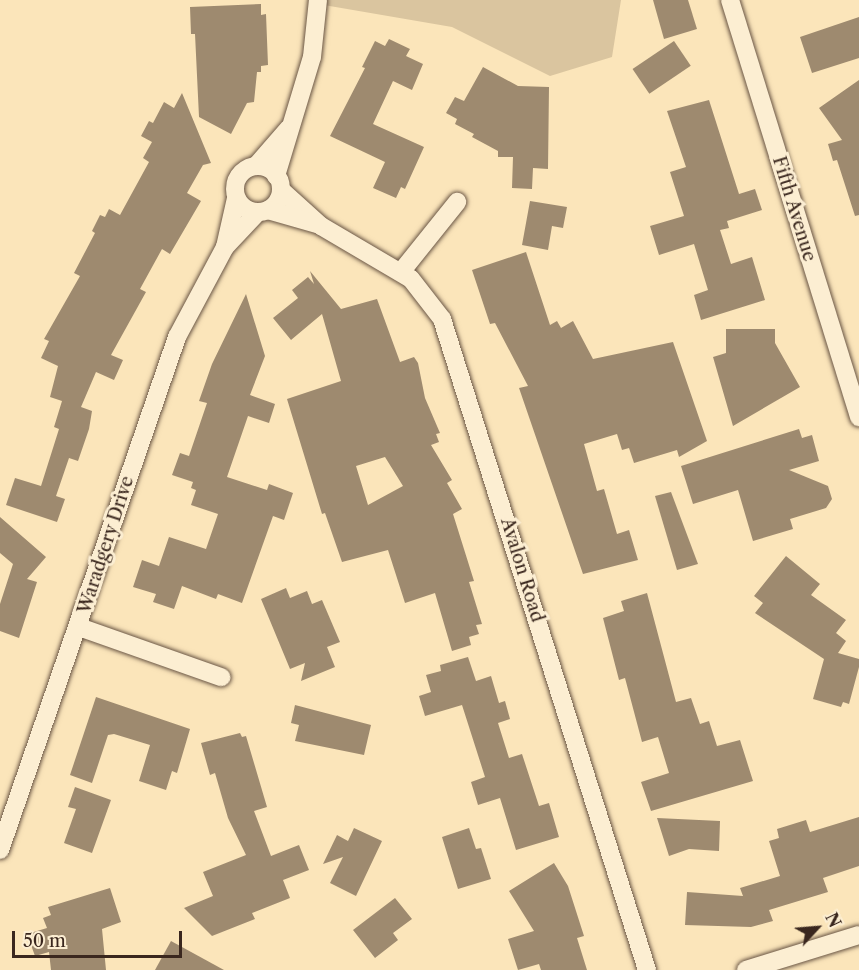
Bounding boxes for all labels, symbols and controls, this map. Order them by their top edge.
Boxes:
street label: Fifth Avenue [768,153,820,265]
street label: Waradgery Drive [73,473,139,617]
street label: Avalon Road [496,515,548,625]
north arrow [787,898,847,958]
text: N [821,909,845,931]
scale bar [15,919,184,957]
text: 50 m [23,930,66,952]

